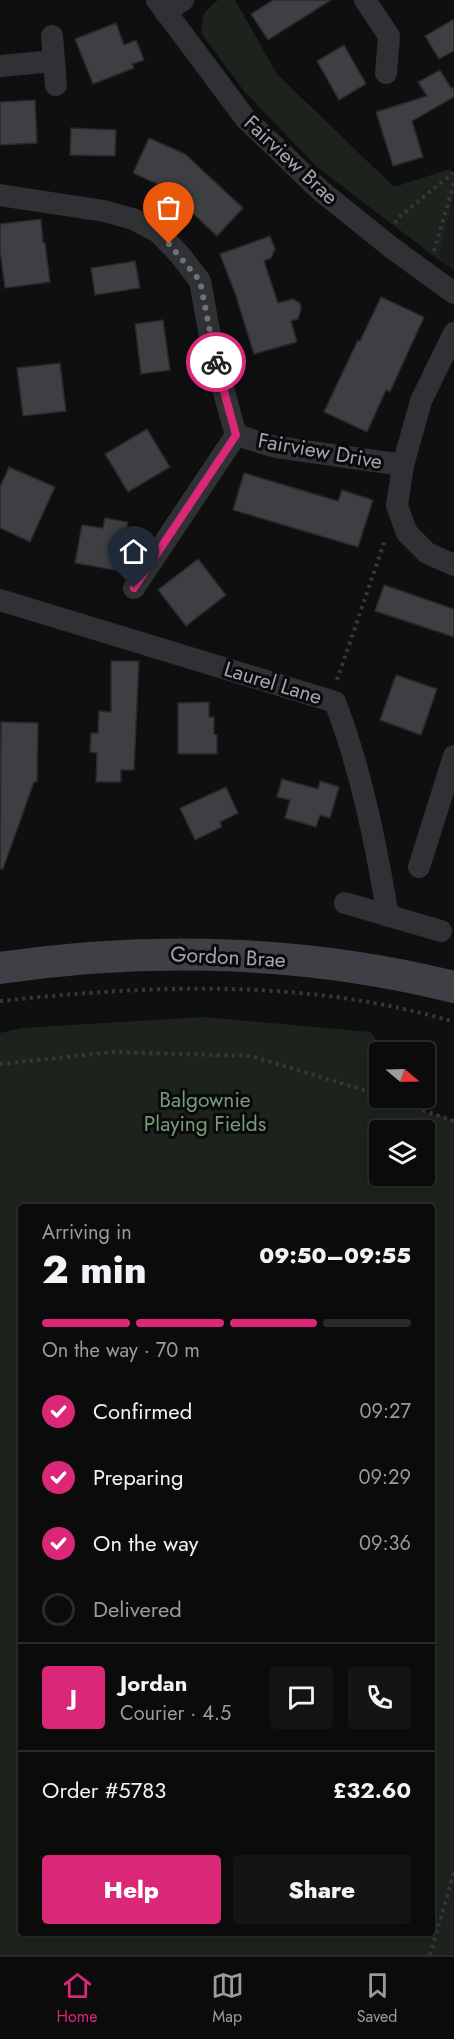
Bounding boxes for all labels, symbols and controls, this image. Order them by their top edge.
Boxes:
street label: Fairview Brae [237,108,345,212]
pin [143,182,194,244]
icon: bag [152,191,185,224]
courier [186,332,246,392]
icon: bike [200,346,233,379]
street label: Fairview Drive [255,425,385,477]
pin [108,526,159,588]
icon: home [117,535,150,568]
street label: Laurel Lane [220,654,326,712]
street label: Gordon Brae [170,939,287,975]
north arrow [369,1042,435,1108]
map controls [369,1042,435,1186]
park label: Balgownie Playing Fields [144,1085,266,1139]
button: layers [369,1120,435,1186]
text: Arriving in [42,1218,132,1247]
text: 09:50–09:55 [259,1239,411,1271]
text: 2 min [42,1241,147,1298]
text: On the way · 70 m [42,1336,200,1365]
icon: check [42,1395,75,1428]
text: Confirmed [93,1395,192,1427]
text: 09:27 [360,1397,411,1426]
icon: check [42,1461,75,1494]
text: Preparing [93,1461,184,1493]
text: 09:29 [359,1463,411,1492]
icon: check [42,1527,75,1560]
text: On the way [93,1527,198,1559]
text: 09:36 [359,1529,411,1558]
text: Delivered [93,1593,182,1625]
button: chat [270,1666,333,1729]
button: phone [348,1666,411,1729]
text: Jordan [120,1667,187,1699]
text: J [70,1681,77,1713]
text: Courier · 4.5 [120,1699,231,1728]
text: Order #5783 [42,1774,166,1806]
text: £32.60 [333,1774,411,1806]
button: Help [42,1855,221,1924]
button: Share [233,1855,411,1924]
tab: Home [57,1969,97,2028]
tab: Map [211,1969,244,2028]
tab: Saved [357,1969,397,2028]

